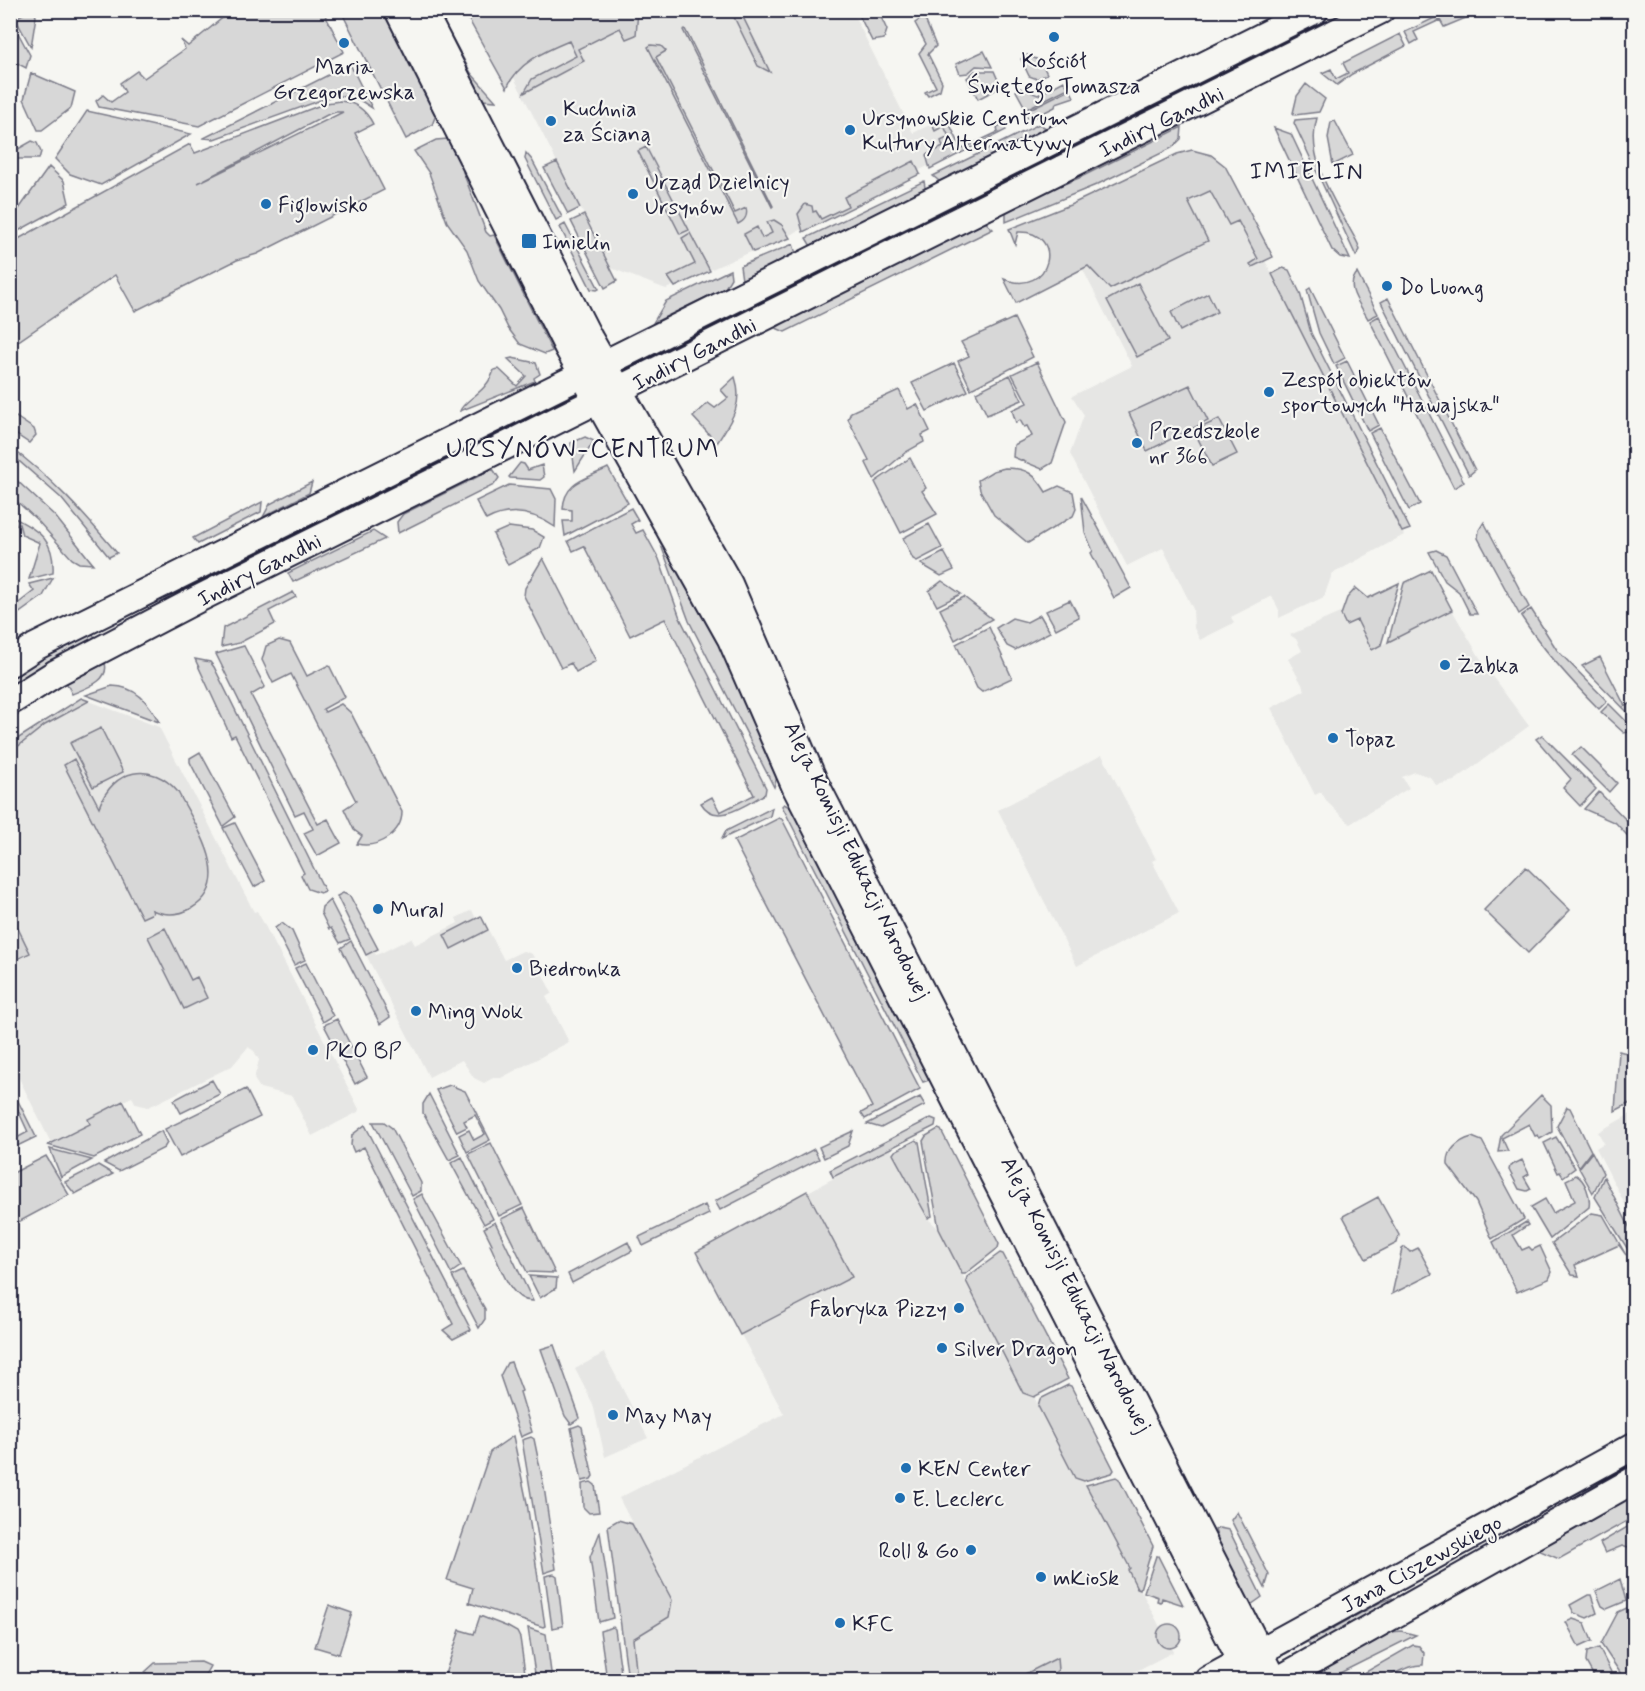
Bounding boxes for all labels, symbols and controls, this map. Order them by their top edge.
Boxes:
marker: Kościół Świętego Tomasza [1047,30,1061,44]
marker: Maria Grzegorzewska [337,36,351,50]
place label: Kościół Świętego Tomasza [967,48,1141,104]
place label: Maria Grzegorzewska [273,54,415,108]
street label: Indiry Gandhi [1095,80,1229,165]
place label: Kuchnia za Ścianą [563,96,651,149]
place label: Ursynowskie Centrum Kultury Alternatywy [862,105,1072,158]
marker: Kuchnia za Ścianą [544,114,558,128]
marker: Ursynowskie Centrum Kultury Alternatywy [843,123,857,137]
district label: IMIELIN [1250,157,1364,188]
place label: Urząd Dzielnicy Ursynów [645,169,790,222]
marker: Urząd Dzielnicy Ursynów [626,187,640,201]
place label: Figlowisko [278,192,368,223]
marker: Figlowisko [259,197,273,211]
place label: Imielin [542,229,611,257]
marker: Imielin [520,232,538,250]
place label: Do Luong [1399,274,1484,303]
marker: Do Luong [1380,279,1394,293]
street label: Indiry Gandhi [628,311,762,398]
place label: Zespół obiektów sportowych "Hawajska" [1281,367,1500,420]
marker: Zespół obiektów sportowych "Hawajska" [1262,385,1276,399]
place label: Przedszkole nr 366 [1149,418,1260,471]
district label: URSYNÓW-CENTRUM [446,433,720,467]
marker: Przedszkole nr 366 [1130,436,1144,450]
street label: Indiry Gandhi [193,527,327,614]
place label: Żabka [1457,653,1519,681]
marker: Żabka [1438,658,1452,672]
street label: Aleja Komisji Edukacji Narodowej [776,717,936,1005]
place label: Topaz [1345,726,1396,754]
marker: Topaz [1326,731,1340,745]
place label: Mural [390,897,443,925]
marker: Mural [371,902,385,916]
place label: Biedronka [529,956,621,984]
marker: Biedronka [510,961,524,975]
place label: Ming Wok [428,999,523,1030]
marker: Ming Wok [409,1004,423,1018]
place label: PKO BP [325,1038,402,1066]
marker: PKO BP [306,1043,320,1057]
street label: Aleja Komisji Edukacji Narodowej [992,1152,1157,1438]
place label: Fabryka Pizzy [809,1296,947,1324]
marker: Fabryka Pizzy [952,1301,966,1315]
place label: Silver Dragon [954,1336,1078,1365]
marker: Silver Dragon [935,1341,949,1355]
place label: May May [625,1403,712,1431]
marker: May May [606,1408,620,1422]
place label: KEN Center [918,1456,1031,1484]
marker: KEN Center [899,1461,913,1475]
place label: E. Leclerc [912,1486,1004,1514]
marker: E. Leclerc [893,1491,907,1505]
street label: Jana Ciszewskiego [1337,1509,1509,1623]
place label: Roll & Go [879,1538,959,1566]
marker: Roll & Go [964,1543,978,1557]
place label: mKiosk [1053,1565,1119,1593]
marker: mKiosk [1034,1570,1048,1584]
place label: KFC [852,1611,894,1639]
marker: KFC [833,1616,847,1630]

